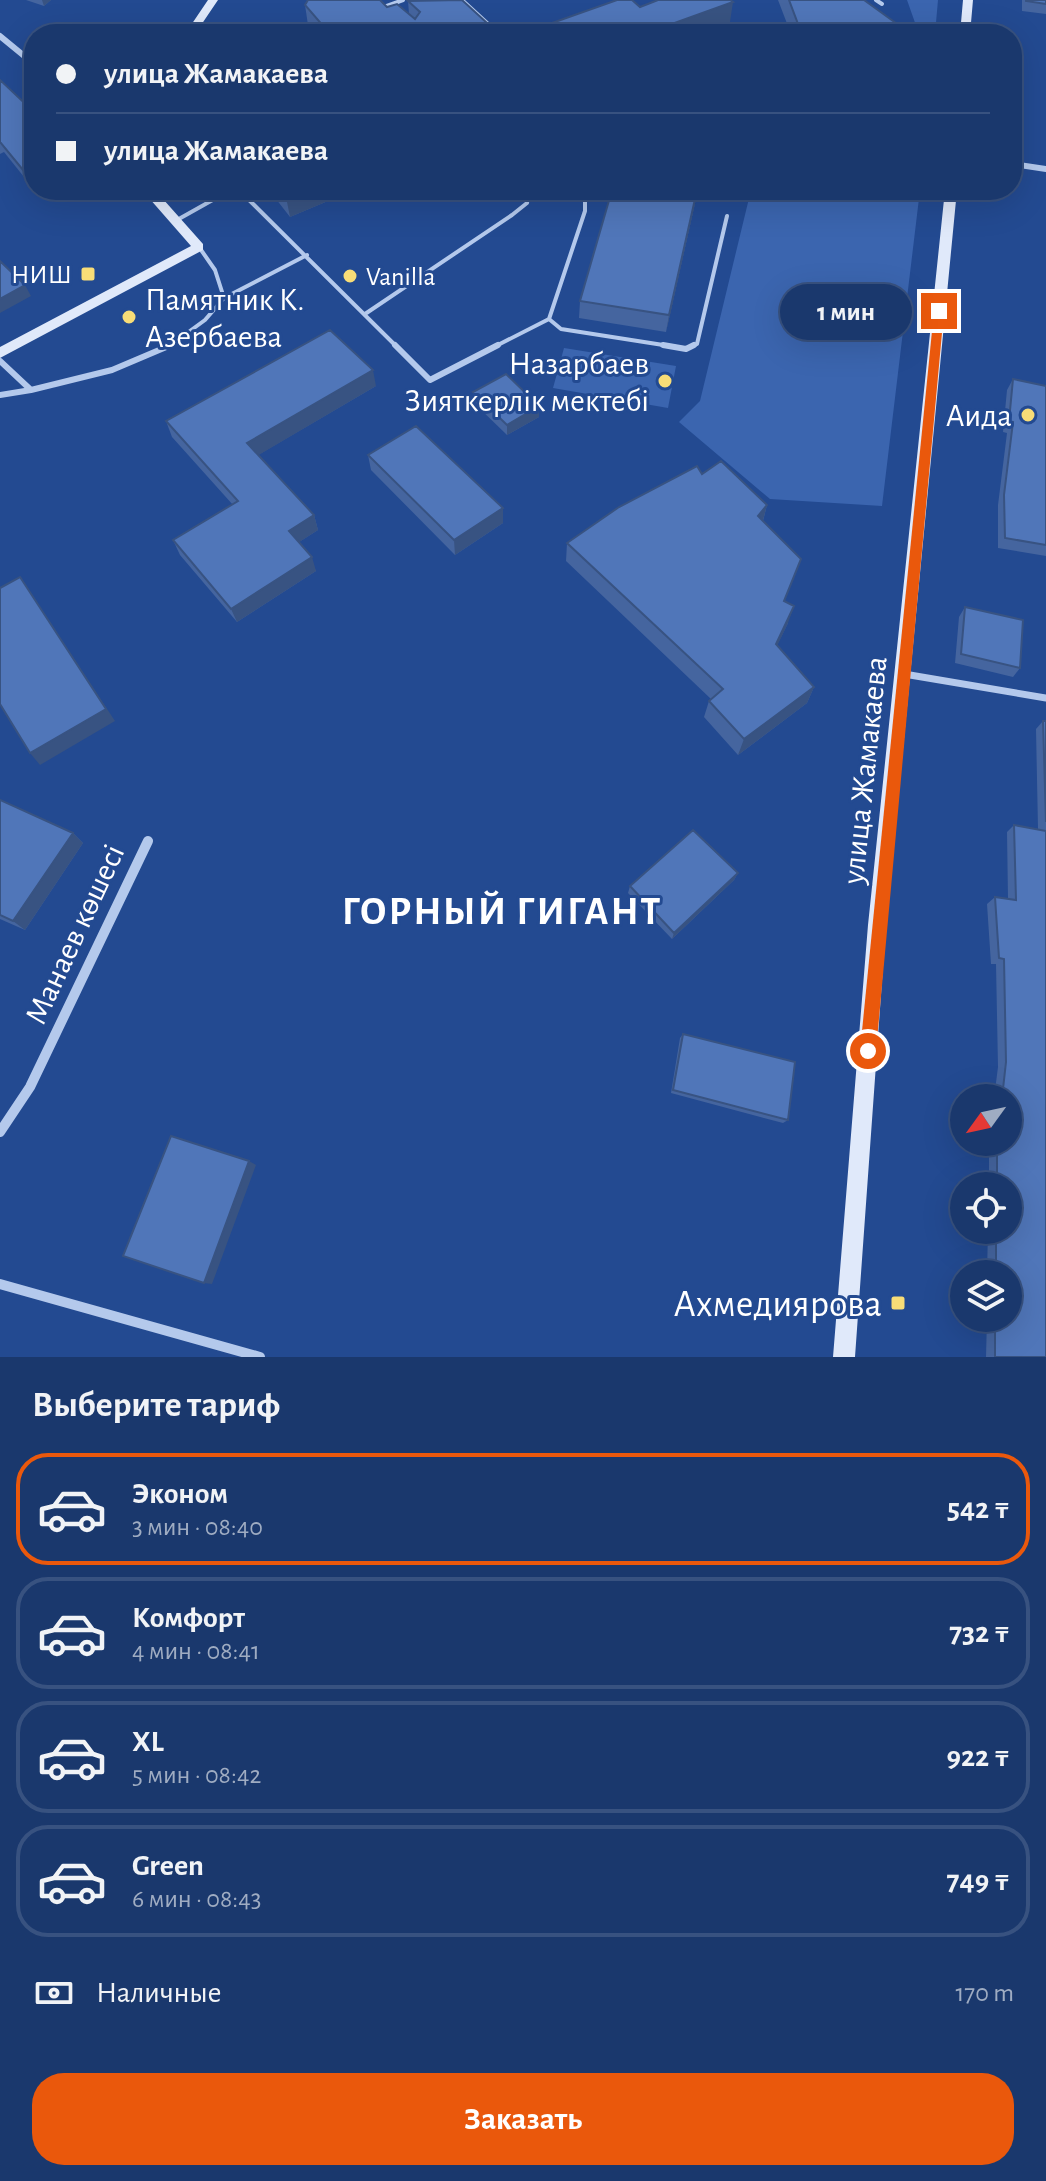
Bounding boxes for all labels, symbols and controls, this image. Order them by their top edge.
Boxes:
text: улица Жамакаева [104,59,328,89]
text: улица Жамакаева [104,136,328,166]
place label: НИШ [11,262,72,288]
place label: Vanilla [366,264,436,290]
marker: НИШ [79,265,97,283]
marker: Vanilla [341,267,359,285]
callout: 1 мин [779,283,911,339]
place label: Памятник К. Азербаева [145,284,305,353]
route end [921,293,957,329]
text: 1 мин [817,299,875,325]
marker: Памятник К. Азербаева [120,308,138,326]
place label: Назарбаев Зияткерлік мектебі [405,348,649,417]
marker: Назарбаев Зияткерлік мектебі [656,372,674,390]
place label: Аида [946,400,1012,432]
marker: Аида [1019,406,1037,424]
street label: улица Жамакаева [837,655,893,887]
street label: Манаев көшесі [19,840,130,1029]
district label: ГОРНЫЙ ГИГАНТ [342,890,662,932]
route start [850,1033,886,1069]
north arrow [950,1084,1022,1156]
map controls [950,1084,1022,1332]
button: locate [950,1172,1022,1244]
button: layers [950,1260,1022,1332]
place label: Ахмедиярова [673,1286,882,1324]
marker: Ахмедиярова [889,1294,907,1312]
text: Выберите тариф [32,1387,280,1423]
icon: car [36,1473,108,1545]
text: Эконом [132,1479,228,1509]
text: 542 ₸ [947,1494,1010,1524]
text: 3 мин · 08:40 [132,1514,263,1540]
icon: car [36,1597,108,1669]
text: Комфорт [132,1603,245,1633]
text: 732 ₸ [949,1618,1010,1648]
text: 4 мин · 08:41 [132,1638,260,1664]
icon: car [36,1721,108,1793]
text: XL [132,1727,164,1757]
text: 922 ₸ [946,1742,1010,1772]
text: 5 мин · 08:42 [132,1762,261,1788]
icon: car [36,1845,108,1917]
text: Green [132,1851,204,1881]
text: 749 ₸ [947,1866,1010,1896]
text: 6 мин · 08:43 [132,1886,261,1912]
icon: cash [32,1971,76,2015]
text: Наличные [96,1978,222,2008]
text: 170 m [955,1980,1014,2006]
button: Заказать [32,2073,1014,2165]

